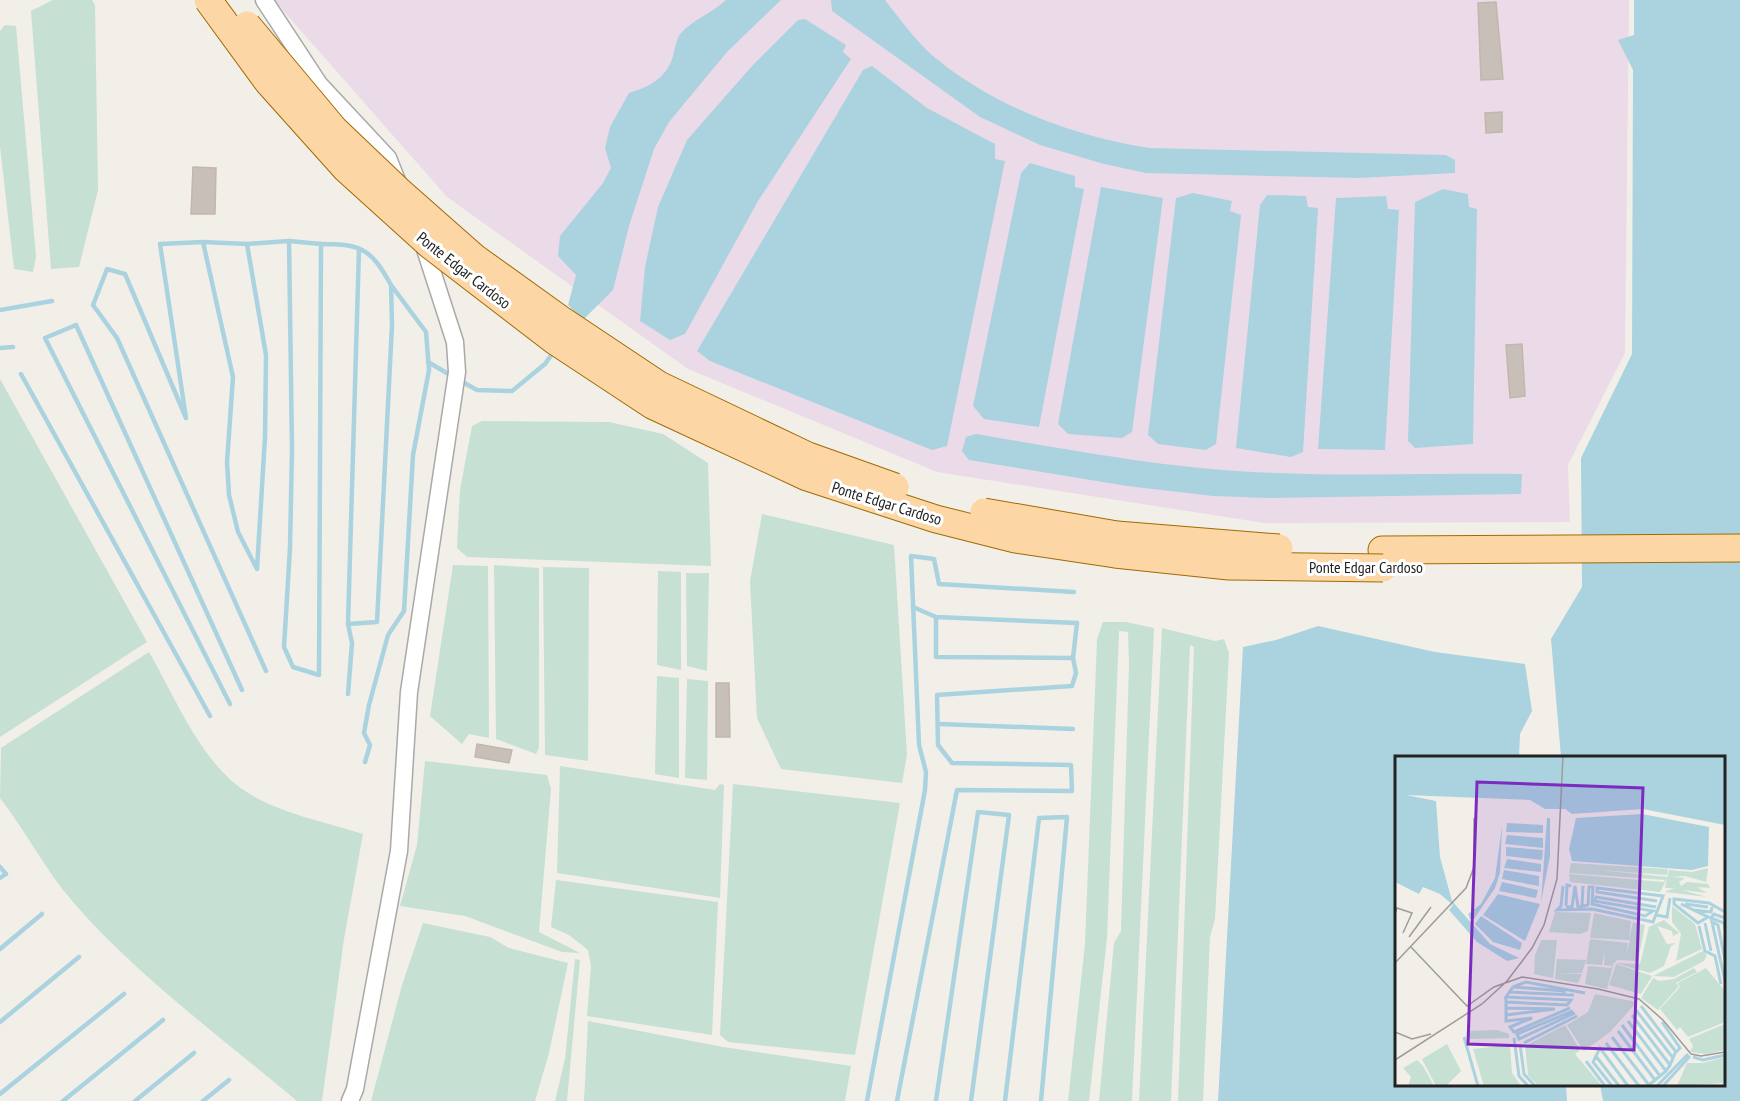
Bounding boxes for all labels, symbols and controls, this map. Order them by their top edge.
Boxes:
street label: Ponte Edgar Cardoso [413,227,515,313]
street label: Ponte Edgar Cardoso [830,477,944,529]
street label: Ponte Edgar Cardoso [1309,557,1423,577]
inset map [1395,756,1725,1086]

